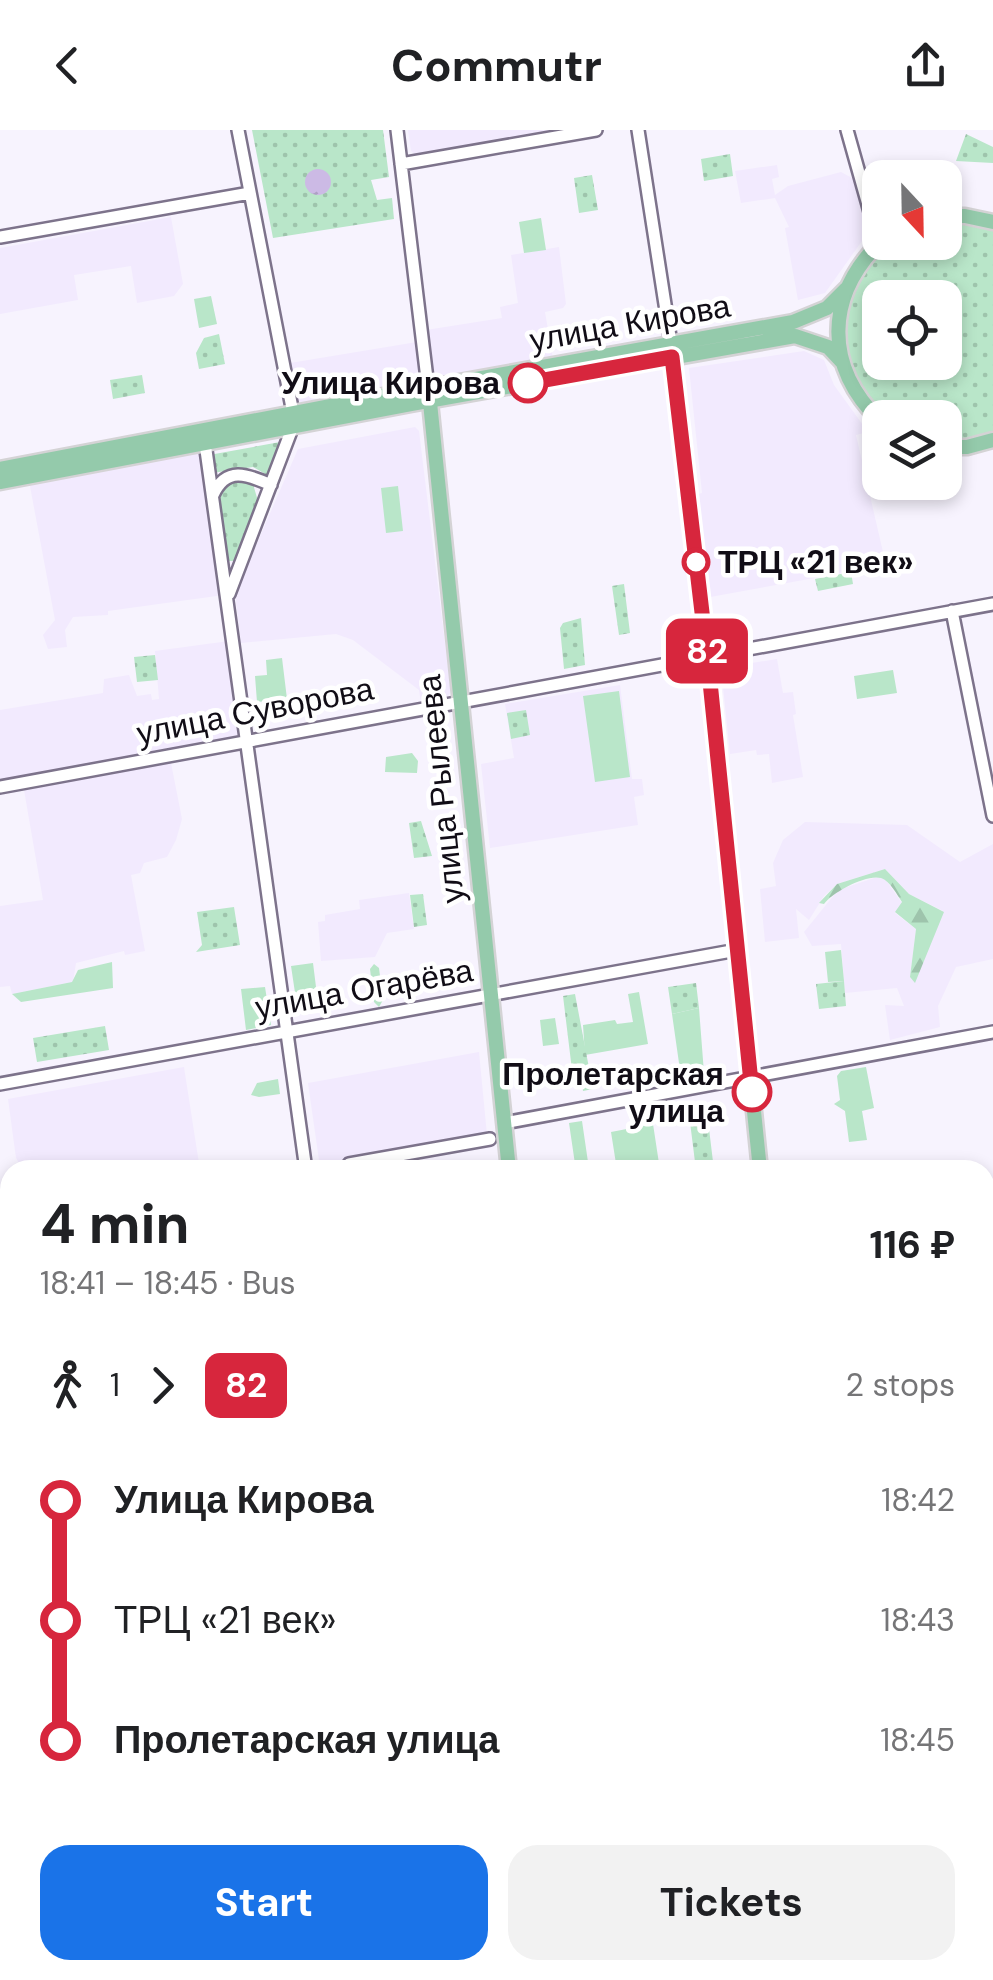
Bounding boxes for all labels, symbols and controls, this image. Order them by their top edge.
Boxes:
text: Commutr [391,36,602,95]
icon: back [40,38,95,93]
icon: share [898,38,953,93]
north arrow [862,160,962,260]
map controls [862,160,962,500]
button: locate [862,280,962,380]
street label: улица Кирова [526,285,734,361]
place label: Улица Кирова [281,362,500,404]
marker: Улица Кирова [509,364,547,402]
button: layers [862,400,962,500]
place label: ТРЦ «21 век» [718,541,913,583]
marker: ТРЦ «21 век» [683,549,709,575]
line badge: 82 [662,618,752,684]
text: 82 [686,628,728,674]
street label: улица Суворова [133,667,377,755]
street label: улица Рылеева [408,672,474,905]
street label: улица Огарёва [252,949,476,1029]
place label: Пролетарская улица [502,1053,724,1132]
marker: Пролетарская улица [733,1073,771,1111]
text: 4 min [40,1188,189,1260]
text: 116 ₽ [869,1220,955,1270]
text: 18:41 – 18:45 · Bus [40,1262,296,1304]
icon: walk [40,1358,95,1413]
icon: forward [135,1358,190,1413]
text: 82 [225,1362,267,1408]
text: 1 [110,1364,120,1406]
text: 2 stops [846,1364,955,1406]
text: Улица Кирова [114,1475,374,1525]
text: 18:42 [881,1479,955,1521]
text: ТРЦ «21 век» [114,1595,337,1645]
text: 18:43 [881,1599,955,1641]
text: Пролетарская улица [114,1715,500,1765]
text: 18:45 [880,1719,955,1761]
button: Start [40,1845,488,1960]
button: Tickets [508,1845,955,1960]

